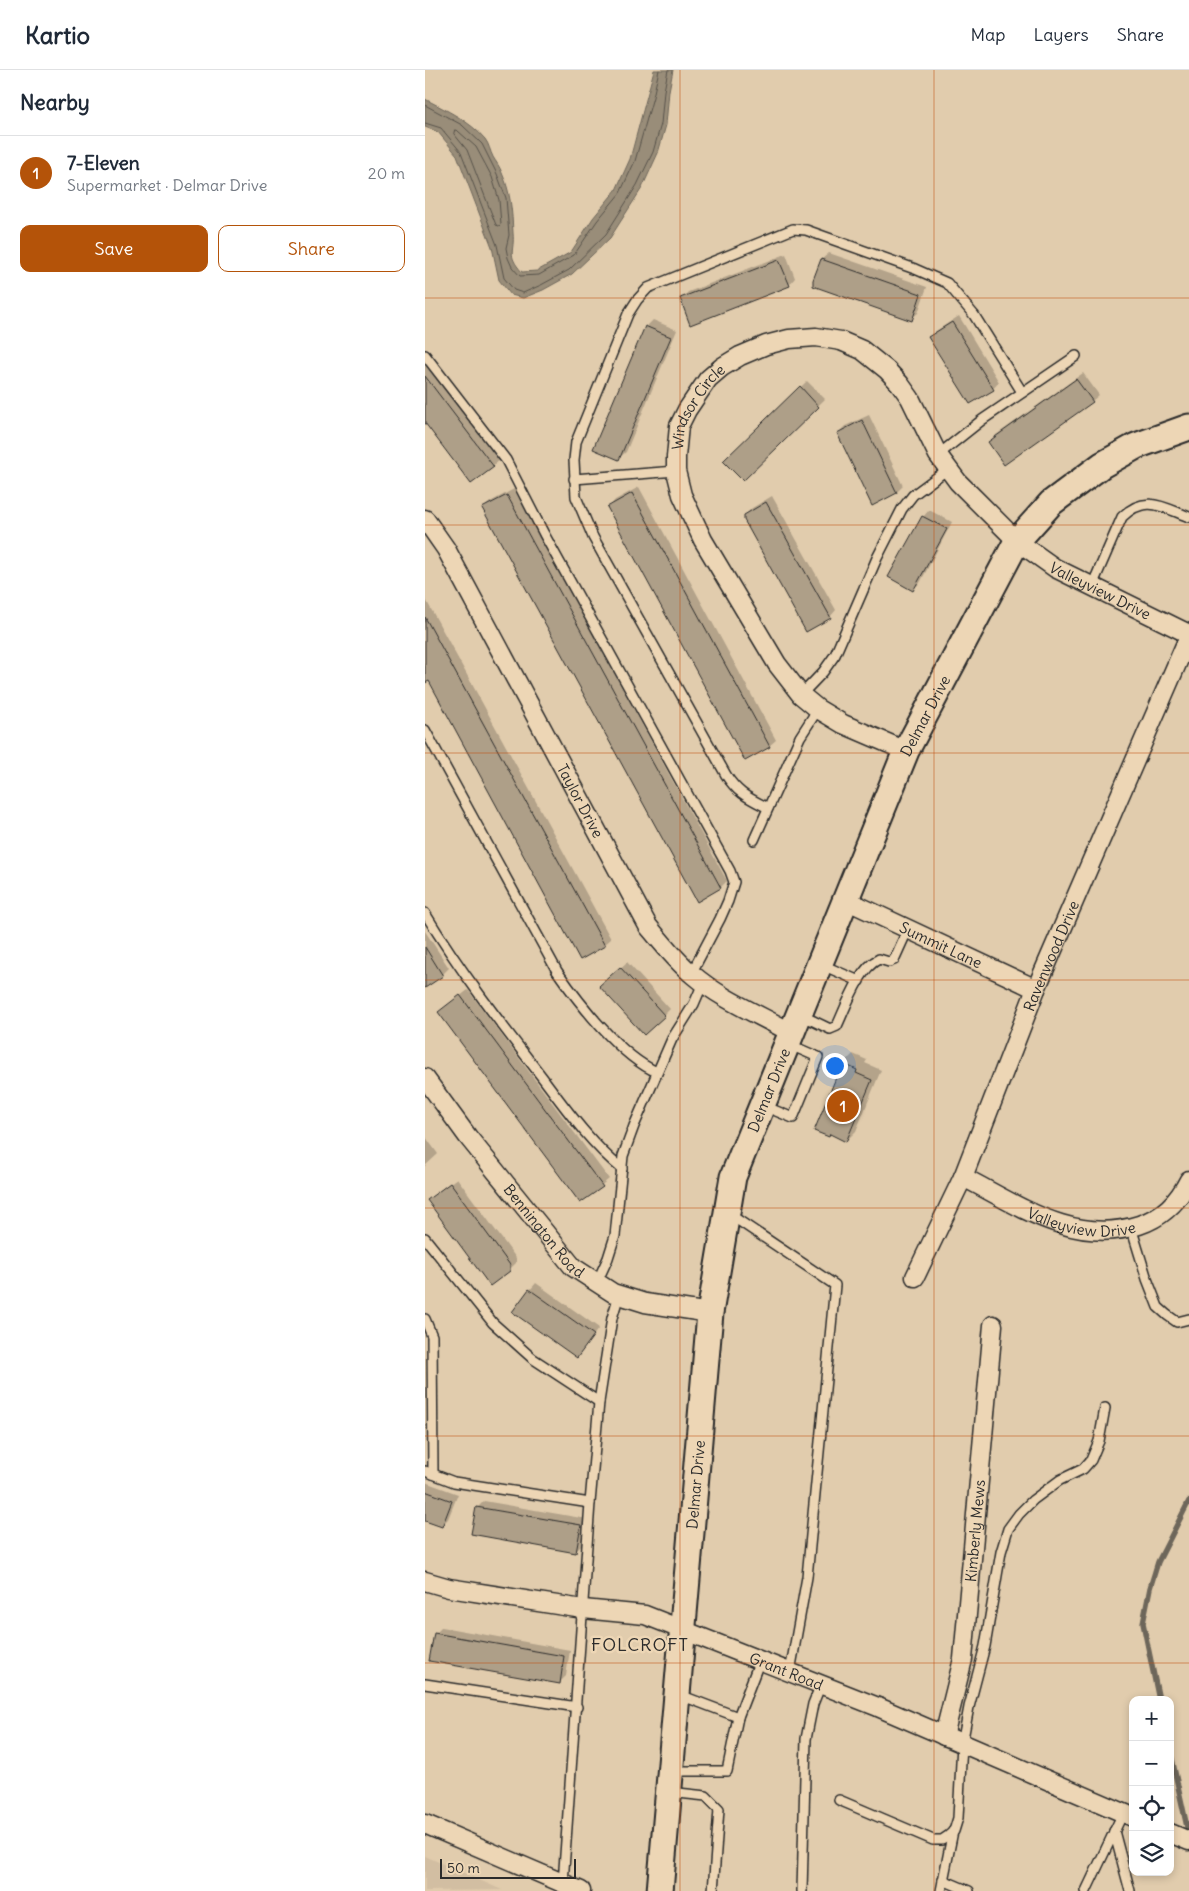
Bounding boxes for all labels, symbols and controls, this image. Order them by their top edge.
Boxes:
text: Kartio [25,20,90,50]
text: Map [970,23,1005,46]
text: Layers [1033,23,1089,46]
text: Share [1117,23,1164,46]
text: Nearby [20,89,90,116]
text: 7-Eleven [67,151,140,175]
text: 1 [33,163,39,183]
text: 20 m [368,163,405,183]
text: Supermarket · Delmar Drive [67,175,267,195]
button: Save [20,225,208,272]
button: Share [218,225,405,272]
street label: Windsor Circle [667,360,728,451]
street label: Valleyview Drive [1046,558,1154,623]
street label: Delmar Drive [896,672,954,759]
street label: Taylor Drive [553,760,608,841]
street label: Ravenwood Drive [1019,897,1083,1014]
street label: Summit Lane [897,917,985,972]
street label: Delmar Drive [743,1045,794,1135]
your location [822,1053,848,1079]
pin: 1 [827,1087,859,1125]
street label: Bennington Road [500,1180,589,1282]
street label: Valleyview Drive [1024,1203,1137,1240]
street label: Delmar Drive [682,1439,708,1530]
street label: Kimberly Mews [960,1479,989,1583]
district label: FOLCROFT [591,1633,689,1656]
street label: Grant Road [747,1648,826,1694]
map controls [1129,1696,1174,1876]
button: + [1129,1696,1174,1741]
button: − [1129,1741,1174,1786]
button: locate [1129,1786,1174,1831]
button: layers [1129,1831,1174,1876]
scale bar [440,1856,576,1879]
text: 50 m [447,1859,480,1877]

